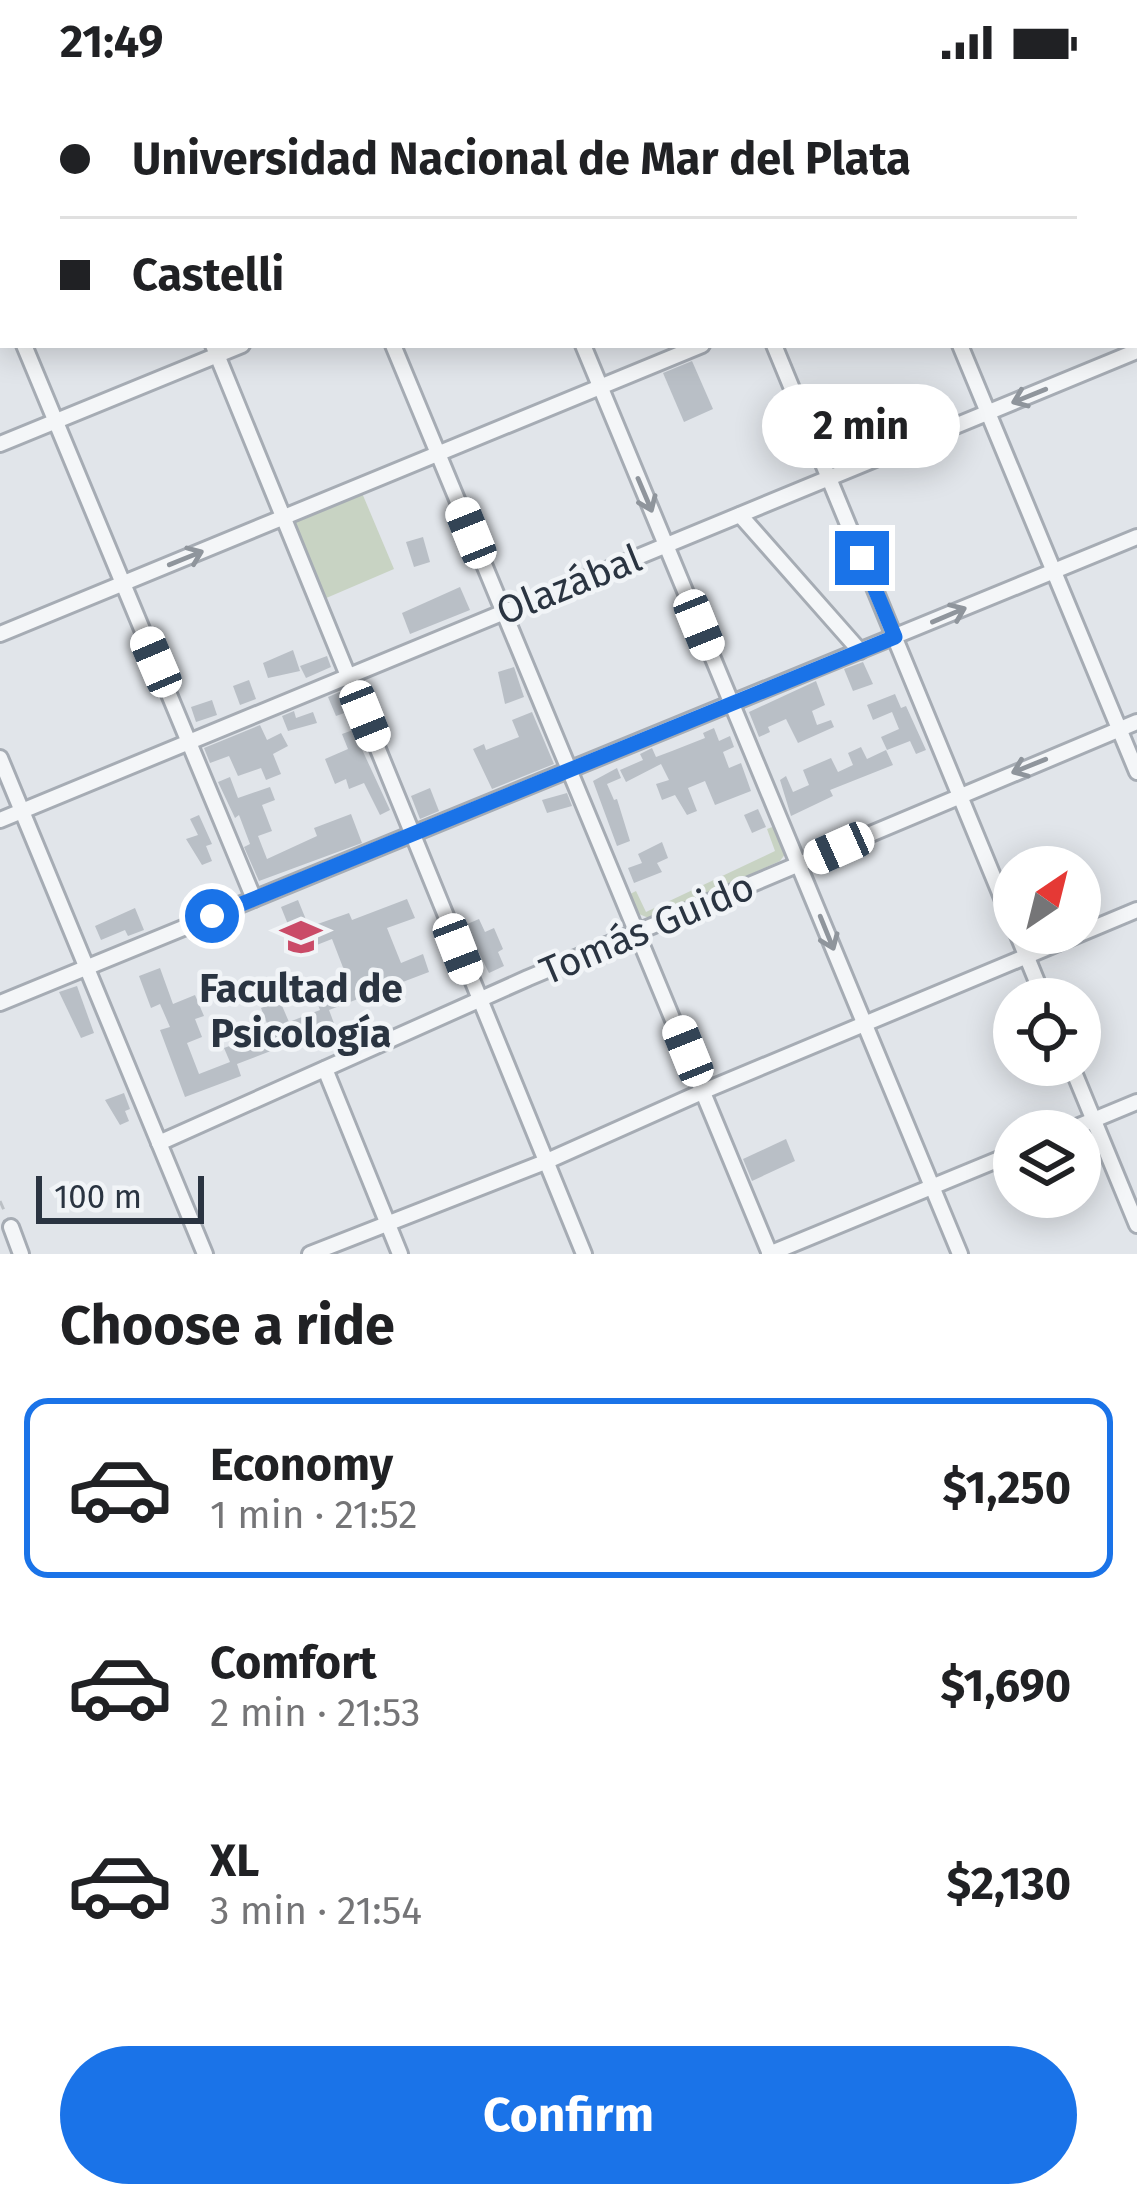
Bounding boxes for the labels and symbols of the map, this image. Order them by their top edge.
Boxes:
callout: 2 min [763,384,961,468]
one-way arrow [1011,387,1048,408]
one-way arrow [636,476,657,513]
car [441,493,501,573]
route end [835,531,889,585]
street label: Olazábal [490,535,648,635]
one-way arrow [166,546,203,567]
car [669,585,729,665]
one-way arrow [929,603,966,624]
car [125,622,187,702]
car [335,676,395,756]
one-way arrow [1011,757,1048,778]
car [799,817,879,879]
north arrow [993,846,1101,954]
street label: Tomás Guido [533,863,761,995]
route start [185,889,239,943]
car [428,909,488,989]
one-way arrow [818,913,839,950]
school or university icon: Facultad de Psicología [278,914,324,960]
place label: Facultad de Psicología [199,966,403,1057]
car [658,1011,718,1091]
scale bar [36,1170,204,1223]

